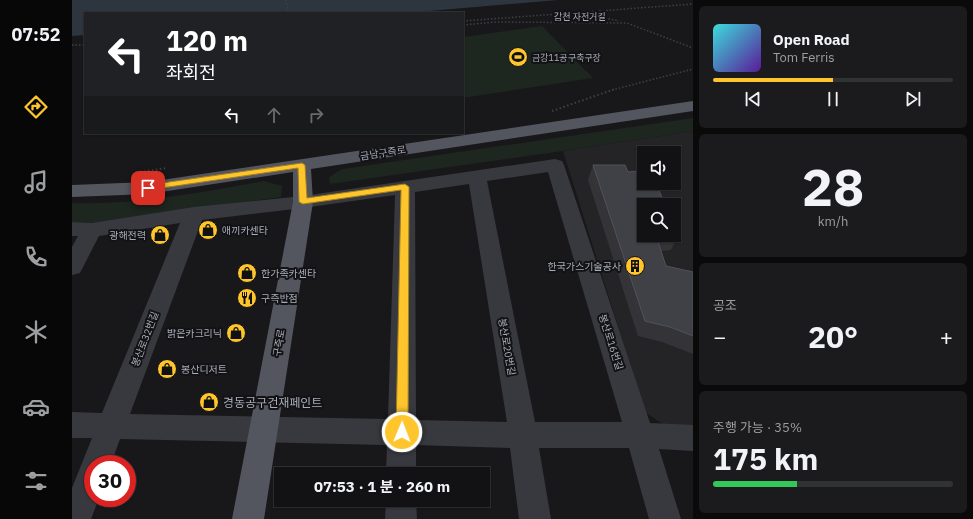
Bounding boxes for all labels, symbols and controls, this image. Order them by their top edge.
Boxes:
street label: 갑천 자전거길 [554,11,606,22]
text: 120 m [166,22,248,59]
text: 07:52 [11,23,61,46]
icon: left [100,28,152,80]
text: Open Road [773,30,850,49]
sports icon: 금강11공구축구장 [507,46,529,68]
text: Tom Ferris [773,49,835,66]
place label: 금강11공구축구장 [532,52,601,63]
text: 좌회전 [166,61,216,84]
icon: previous [742,88,764,110]
icon: pause [822,88,844,110]
icon: next [902,88,924,110]
icon: directions [22,93,50,121]
icon: left [221,104,243,126]
icon: ahead [263,104,285,126]
icon: right [305,104,327,126]
street label: 금남구즉로 [359,143,407,163]
map controls [637,146,681,242]
button: sound [637,146,681,190]
text: 28 [802,153,864,220]
icon: music [22,168,50,196]
pin [131,171,165,205]
icon: arrive [137,177,159,199]
button: search [637,198,681,242]
text: km/h [818,213,848,230]
shop icon: 애끼카센타 [197,219,219,241]
shop icon: 광해전력 [149,224,171,246]
place label: 애끼카센타 [222,224,268,237]
place label: 광해전력 [109,229,146,242]
icon: phone [22,243,50,271]
building icon: 한국가스기술공사 [624,255,646,277]
place label: 한국가스기술공사 [547,260,622,273]
shop icon: 한가족카센타 [236,262,258,284]
place label: 한가족카센타 [261,267,316,280]
restaurant icon: 구즉반점 [236,287,258,309]
place label: 구즉반점 [261,292,298,305]
text: 공조 [713,297,737,314]
street label: 봉산로32번길 [129,310,161,368]
street label: 봉산로16번길 [596,312,626,372]
street label: 봉산로20번길 [496,317,518,377]
text: 20° [808,317,858,356]
icon: climate [22,318,50,346]
shop icon: 밝은카크리닉 [225,322,247,344]
text: − [713,322,726,351]
text: + [940,322,953,351]
place label: 밝은카크리닉 [167,327,222,340]
street label: 구즉로 [270,328,288,358]
shop icon: 봉산디저트 [156,358,178,380]
place label: 봉산디저트 [181,363,227,376]
shop icon: 경동공구건재페인트 [198,391,220,413]
icon: car [22,393,50,421]
place label: 경동공구건재페인트 [223,395,322,410]
position arrow [381,411,423,453]
text: 주행 가능 · 35% [713,419,802,436]
text: 175 km [713,439,818,478]
speed limit sign: 30 [84,455,136,507]
icon: filters [22,467,50,495]
text: 07:53 · 1 분 · 260 m [314,477,450,496]

